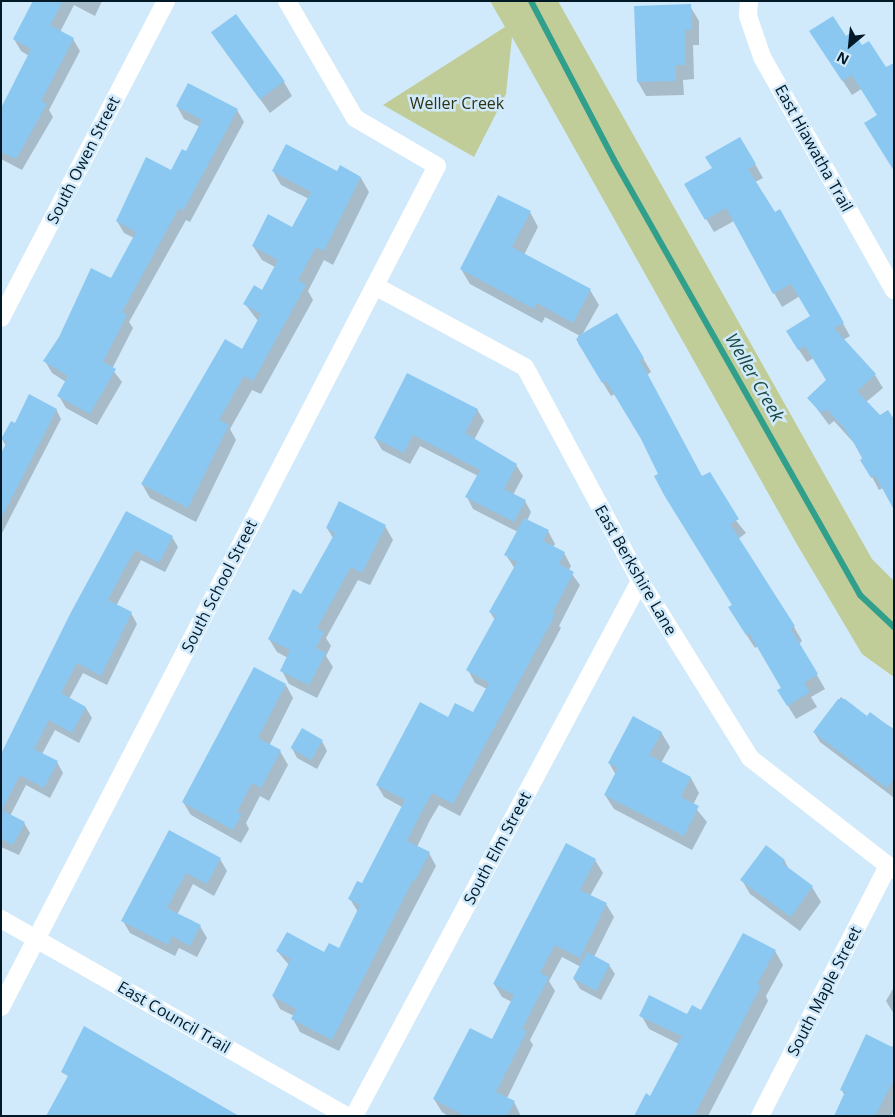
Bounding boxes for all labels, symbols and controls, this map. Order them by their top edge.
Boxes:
north arrow [825,20,875,70]
text: N [833,48,852,70]
street label: East Hiawatha Trail [771,81,857,215]
street label: South Owen Street [43,93,123,227]
park label: Weller Creek [410,93,504,113]
water label: Weller Creek [721,329,789,425]
street label: East Berkshire Lane [591,502,681,638]
street label: South School Street [177,516,261,656]
street label: South Elm Street [459,789,535,907]
street label: South Maple Street [783,923,865,1059]
street label: East Council Trail [114,977,234,1057]

